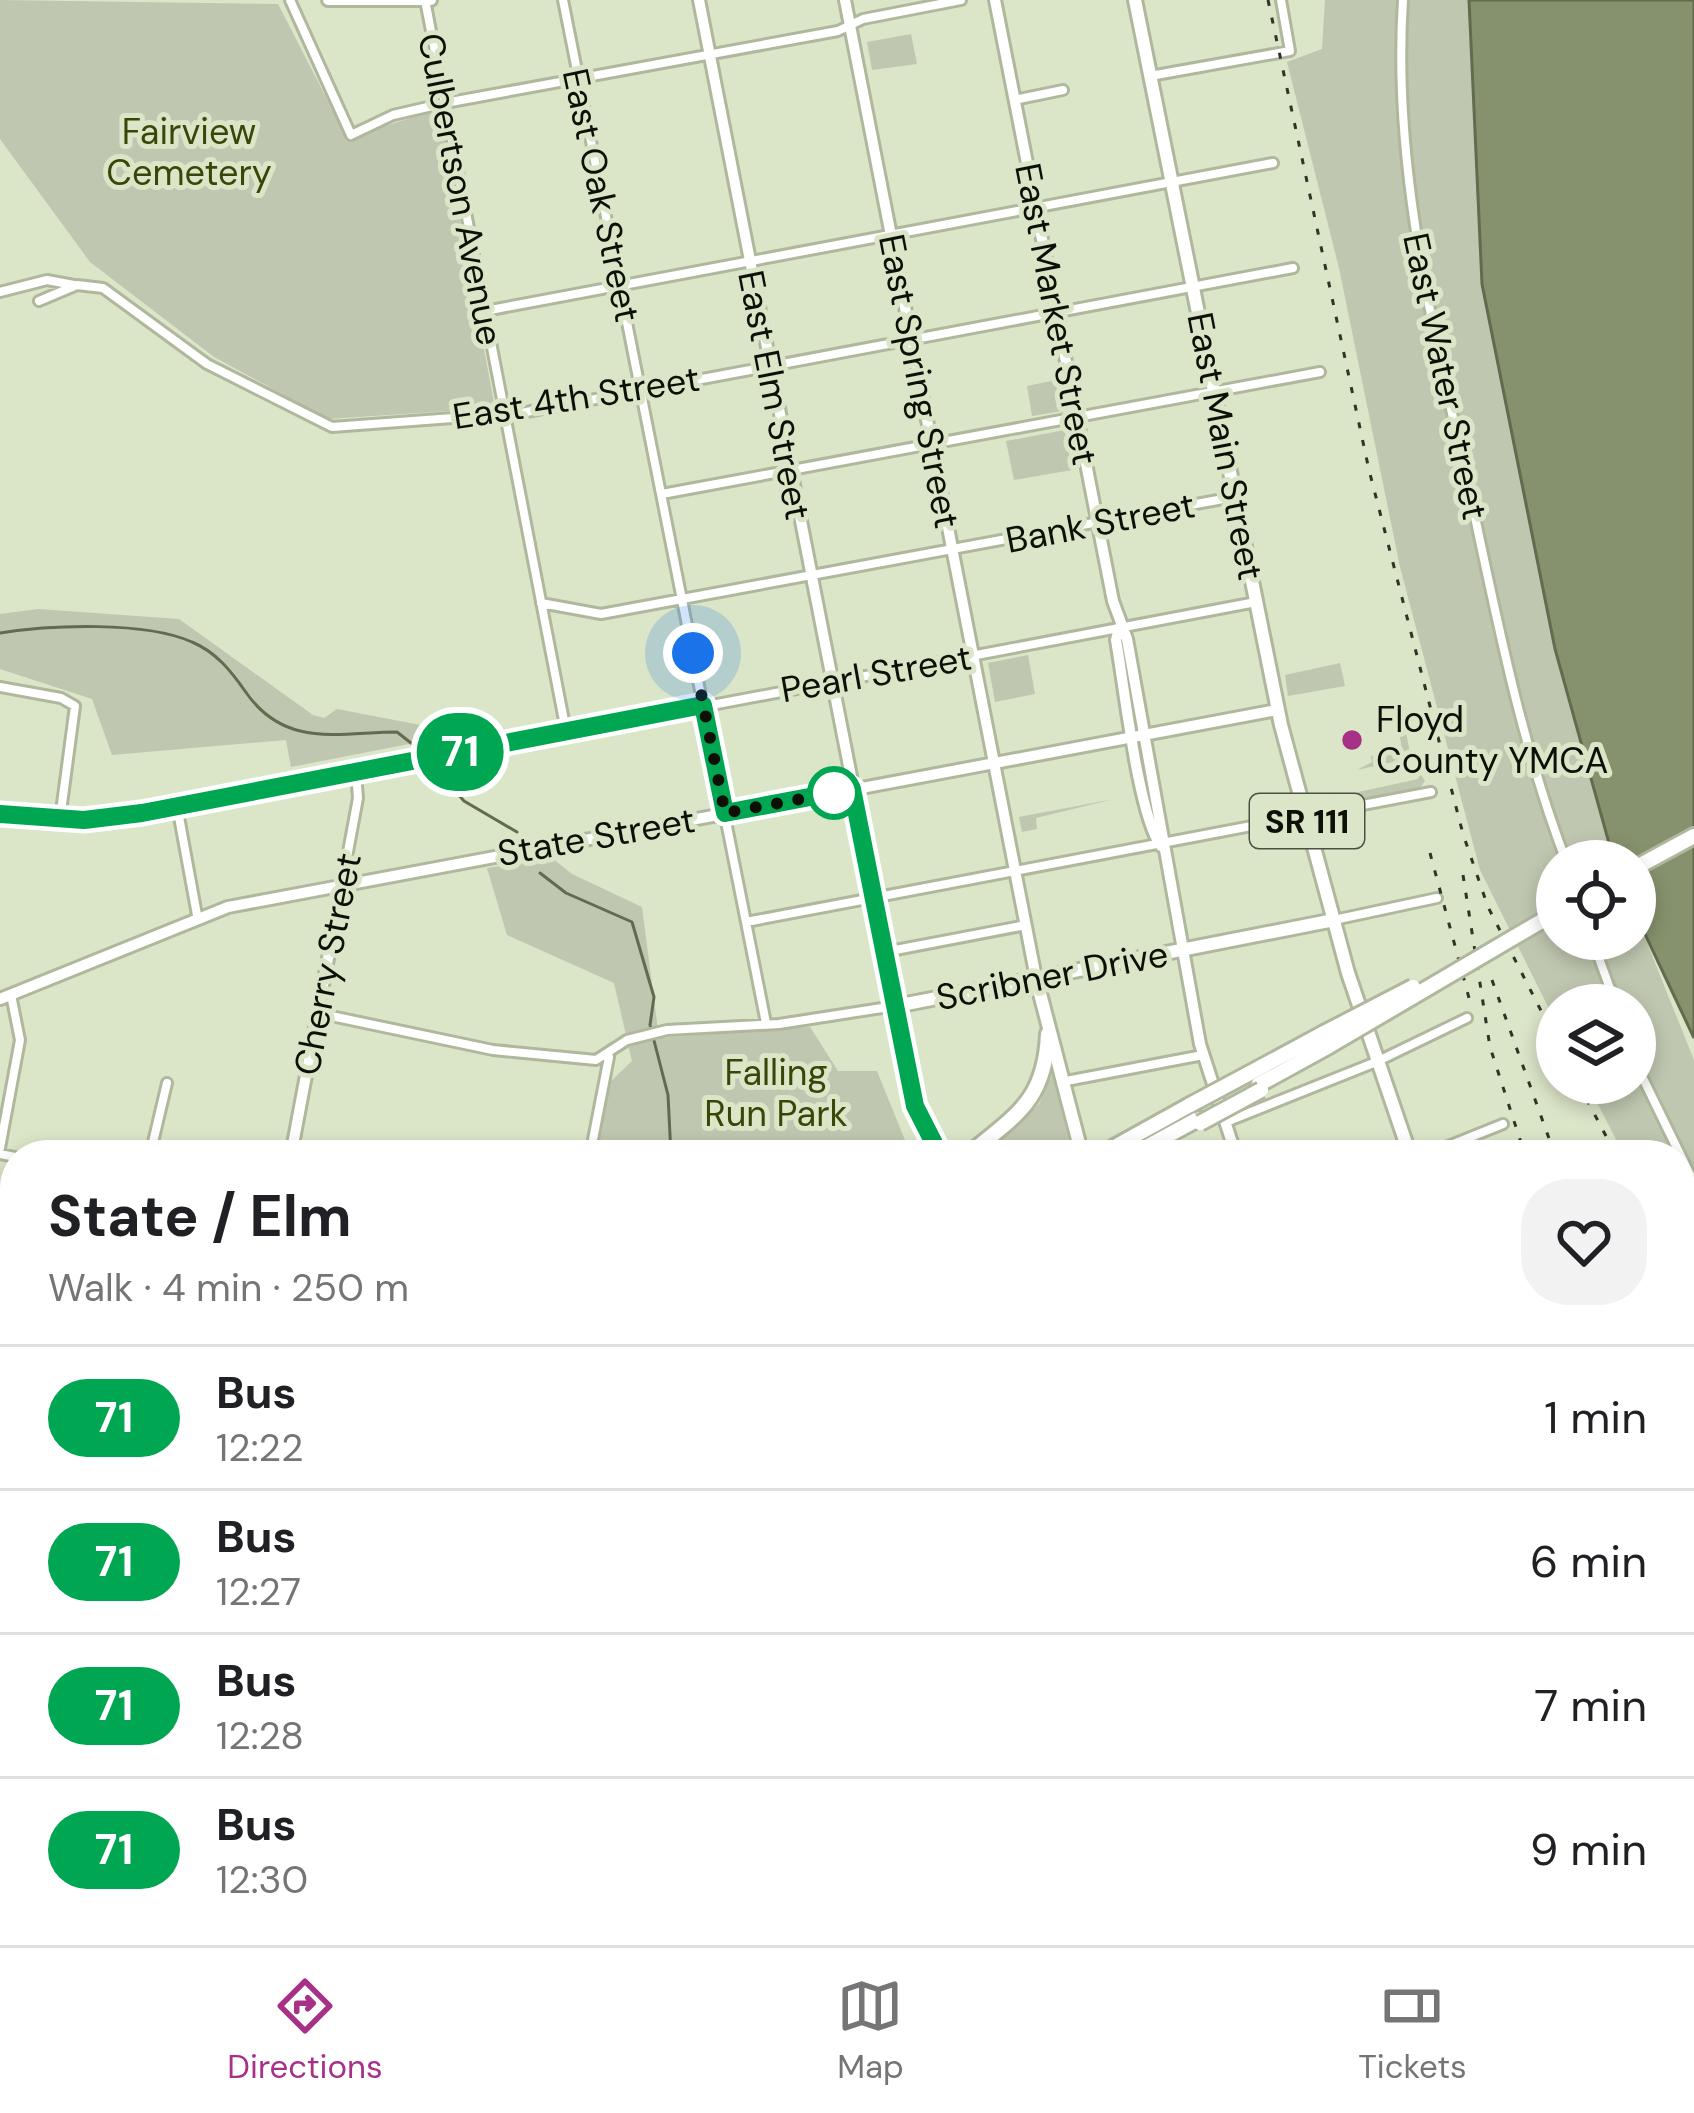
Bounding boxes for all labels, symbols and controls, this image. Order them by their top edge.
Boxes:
street label: Culbertson Avenue [407,29,514,349]
street label: East Oak Street [552,64,651,326]
park label: Fairview Cemetery [106,108,272,196]
street label: East Market Street [1004,159,1109,469]
street label: East Water Street [1392,228,1499,524]
street label: East Spring Street [868,230,971,532]
street label: East Elm Street [727,266,822,524]
street label: East Main Street [1177,308,1274,584]
street label: East 4th Street [449,355,703,440]
street label: Bank Street [1002,481,1199,564]
your location [663,623,723,683]
street label: Pearl Street [777,634,975,713]
place label: Floyd County YMCA [1376,696,1608,784]
line badge: 71 [406,713,514,791]
text: 71 [441,724,479,779]
marker: Floyd County YMCA [1339,727,1365,753]
unlabelled marker [809,768,859,818]
road number: SR 111 [1250,794,1364,848]
street label: State Street [494,796,699,877]
map controls [1536,840,1656,1104]
button: locate [1536,840,1656,960]
street label: Cherry Street [283,849,372,1079]
street label: Scribner Drive [932,930,1172,1021]
button: layers [1536,984,1656,1104]
park label: Falling Run Park [704,1049,848,1137]
text: State / Elm [48,1179,352,1254]
button: heart [1521,1179,1647,1305]
text: Walk · 4 min · 250 m [48,1262,409,1313]
text: Bus [216,1363,296,1422]
text: 1 min [1544,1388,1647,1447]
text: 71 [95,1390,133,1445]
text: 12:22 [216,1422,303,1473]
text: Bus [216,1507,296,1566]
text: 6 min [1530,1532,1647,1591]
text: 71 [95,1534,133,1589]
text: 12:27 [216,1566,301,1617]
text: Bus [216,1651,296,1710]
text: 7 min [1534,1676,1647,1735]
text: 71 [95,1678,133,1733]
text: 12:28 [216,1710,304,1761]
text: Bus [216,1795,296,1854]
text: 9 min [1530,1820,1647,1879]
text: 71 [95,1822,133,1877]
text: 12:30 [216,1854,308,1905]
tab: Directions [227,1973,383,2088]
tab: Map [837,1973,904,2088]
tab: Tickets [1358,1973,1467,2088]

